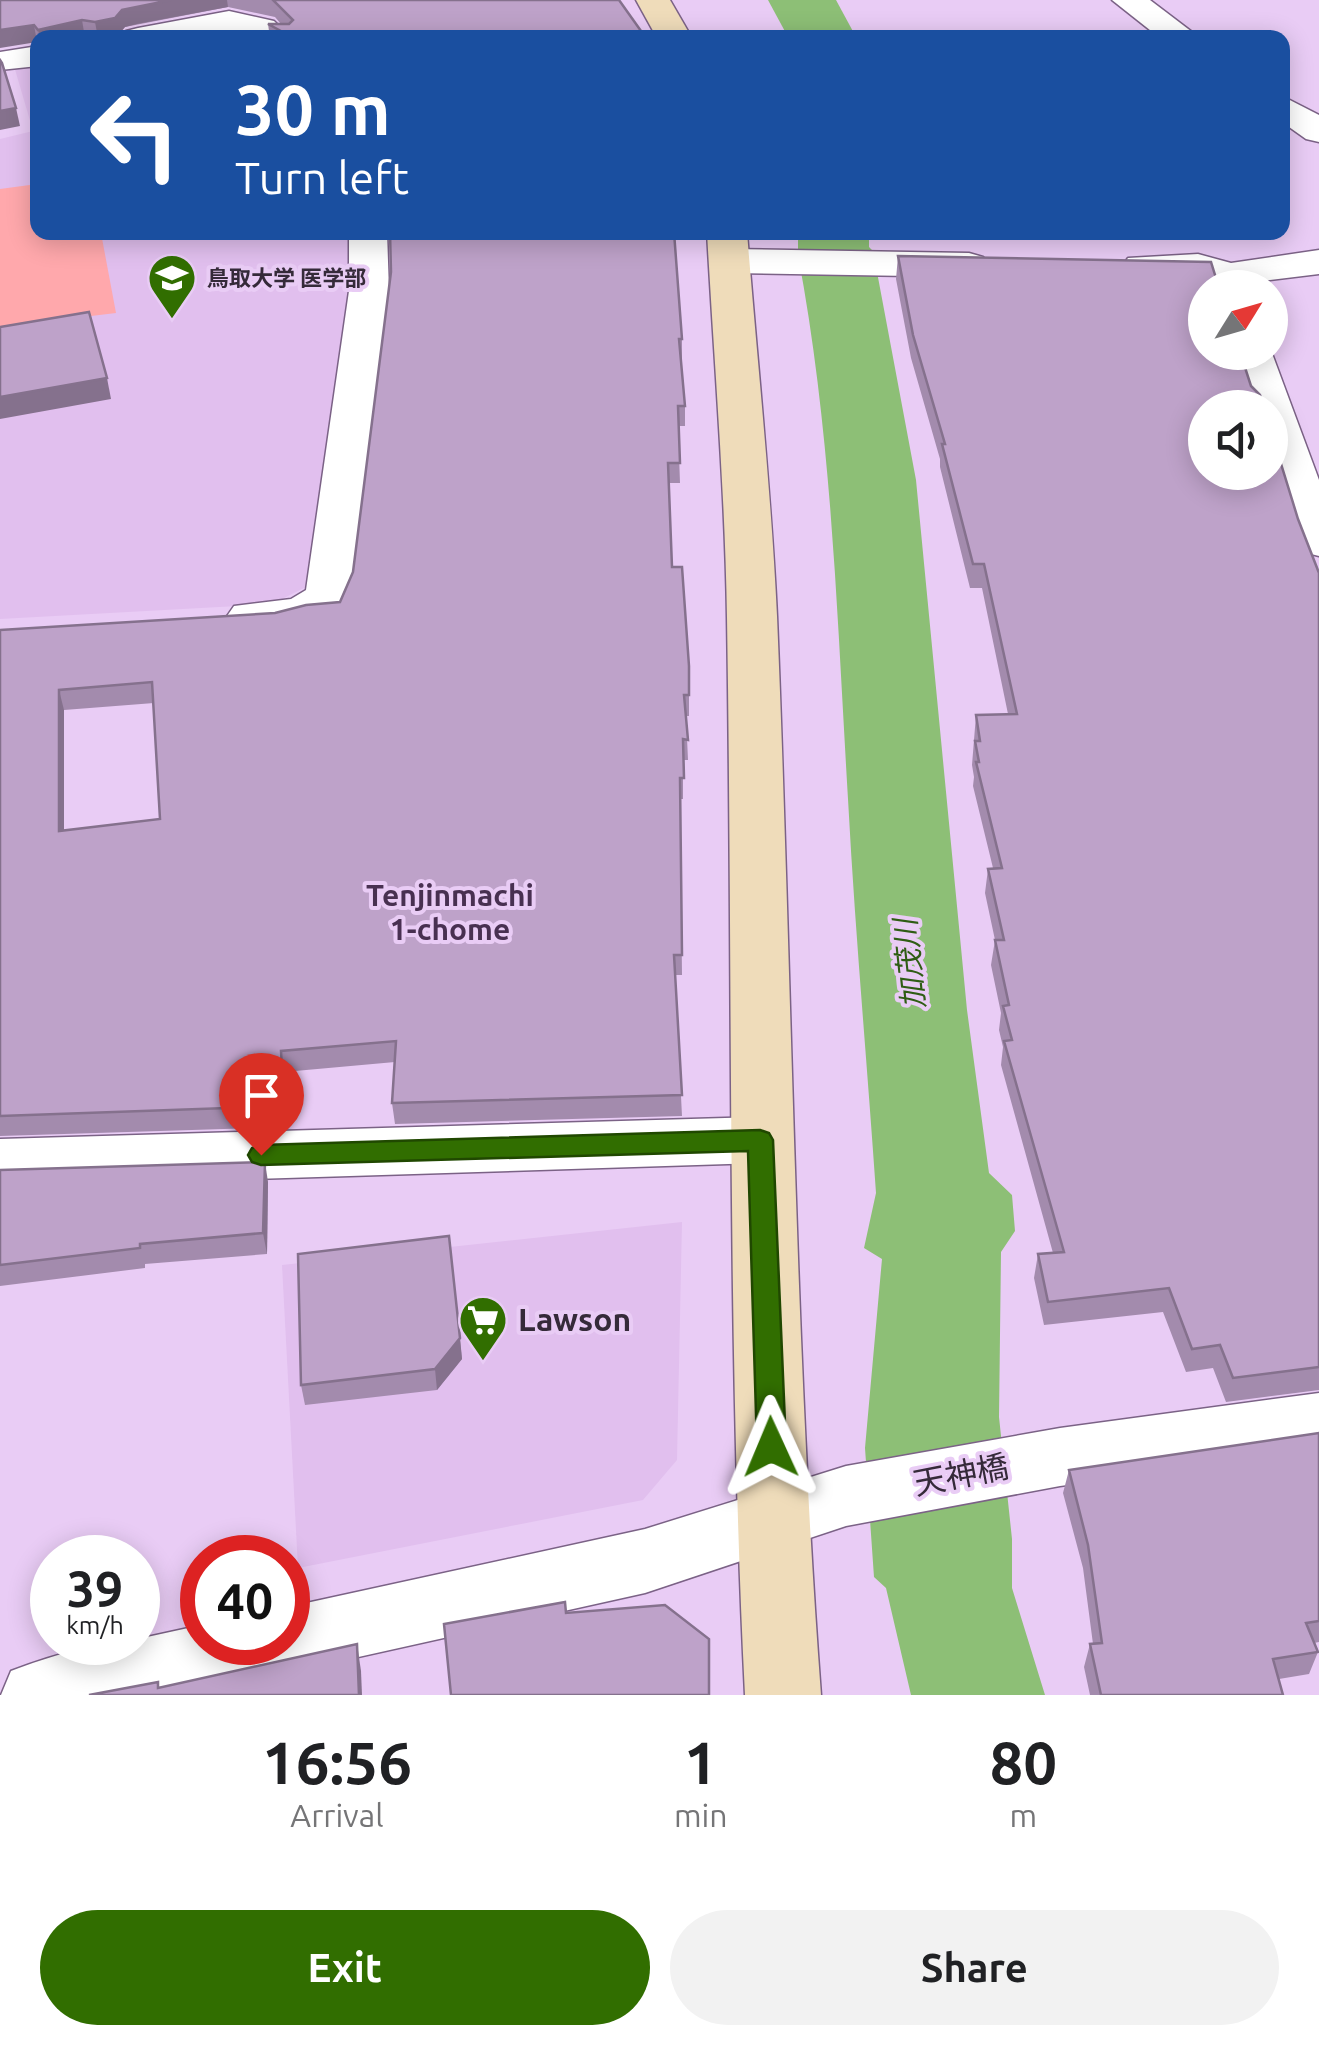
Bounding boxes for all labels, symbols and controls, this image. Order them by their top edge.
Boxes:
icon: left [70,70,200,200]
text: 30 m [235,70,391,148]
text: Turn left [235,152,409,203]
school or university icon: 鳥取大学 医学部 [146,252,198,320]
place label: 鳥取大学 医学部 [207,265,366,290]
north arrow [1188,270,1288,370]
map controls [1188,270,1288,490]
button: sound [1188,390,1288,490]
district label: Tenjinmachi 1-chome [366,878,534,946]
water label: 加茂川 [887,915,931,1011]
pin [219,1053,304,1156]
icon: arrive [234,1068,289,1123]
supermarket icon: Lawson [457,1294,509,1362]
place label: Lawson [518,1301,631,1337]
position arrow [719,1395,823,1499]
street label: 天神橋 [910,1447,1011,1501]
speed limit sign: 40 [180,1535,310,1665]
text: 39 [67,1560,123,1616]
text: km/h [66,1611,124,1639]
text: 16:56 [262,1728,412,1795]
text: 1 [684,1728,718,1795]
text: 80 [989,1728,1057,1795]
text: Arrival [290,1797,384,1833]
text: min [674,1797,728,1833]
text: m [1009,1797,1037,1833]
button: Exit [40,1910,650,2025]
button: Share [670,1910,1279,2025]

